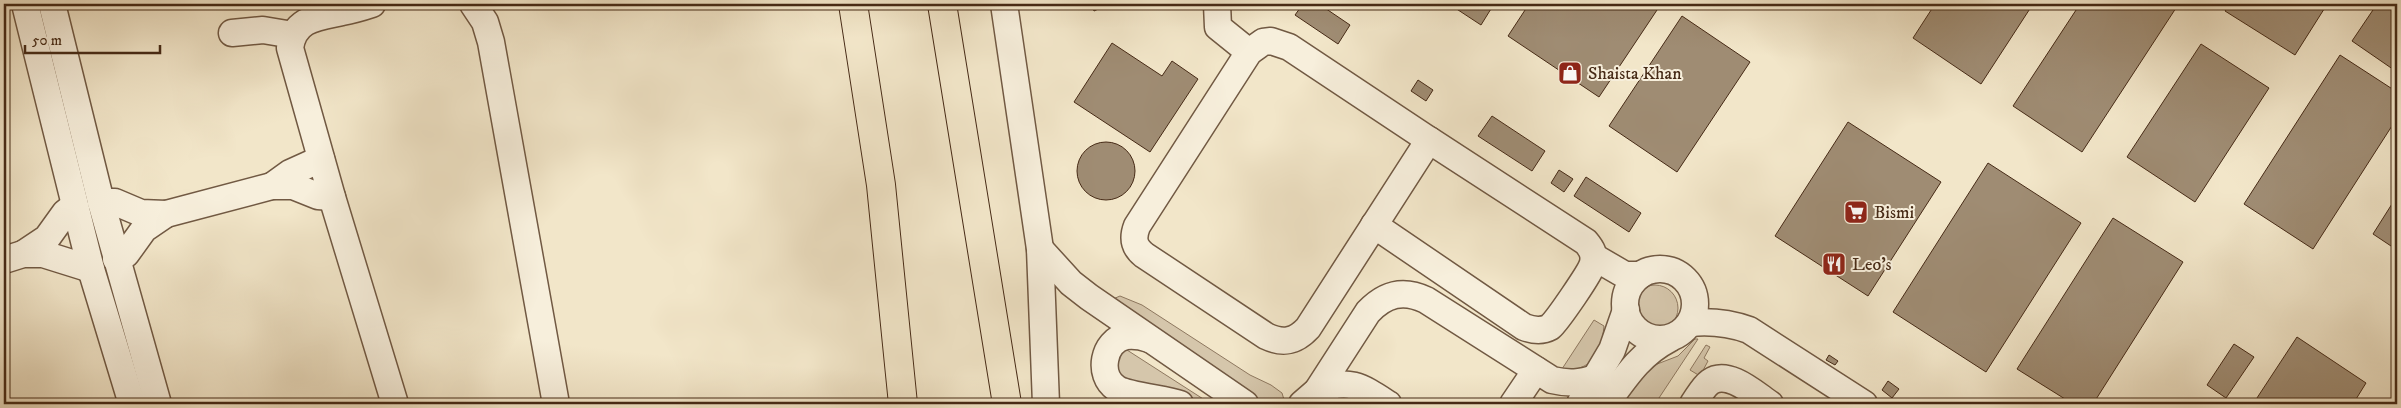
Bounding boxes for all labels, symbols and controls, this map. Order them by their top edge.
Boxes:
scale bar [25,22,160,54]
text: 50 m [32,31,62,50]
shop icon: Shaista Khan [1557,60,1583,86]
place label: Shaista Khan [1588,63,1682,85]
supermarket icon: Bismi [1843,199,1869,225]
place label: Bismi [1874,202,1914,224]
restaurant icon: Leo's [1821,251,1847,277]
place label: Leo's [1852,254,1892,276]

